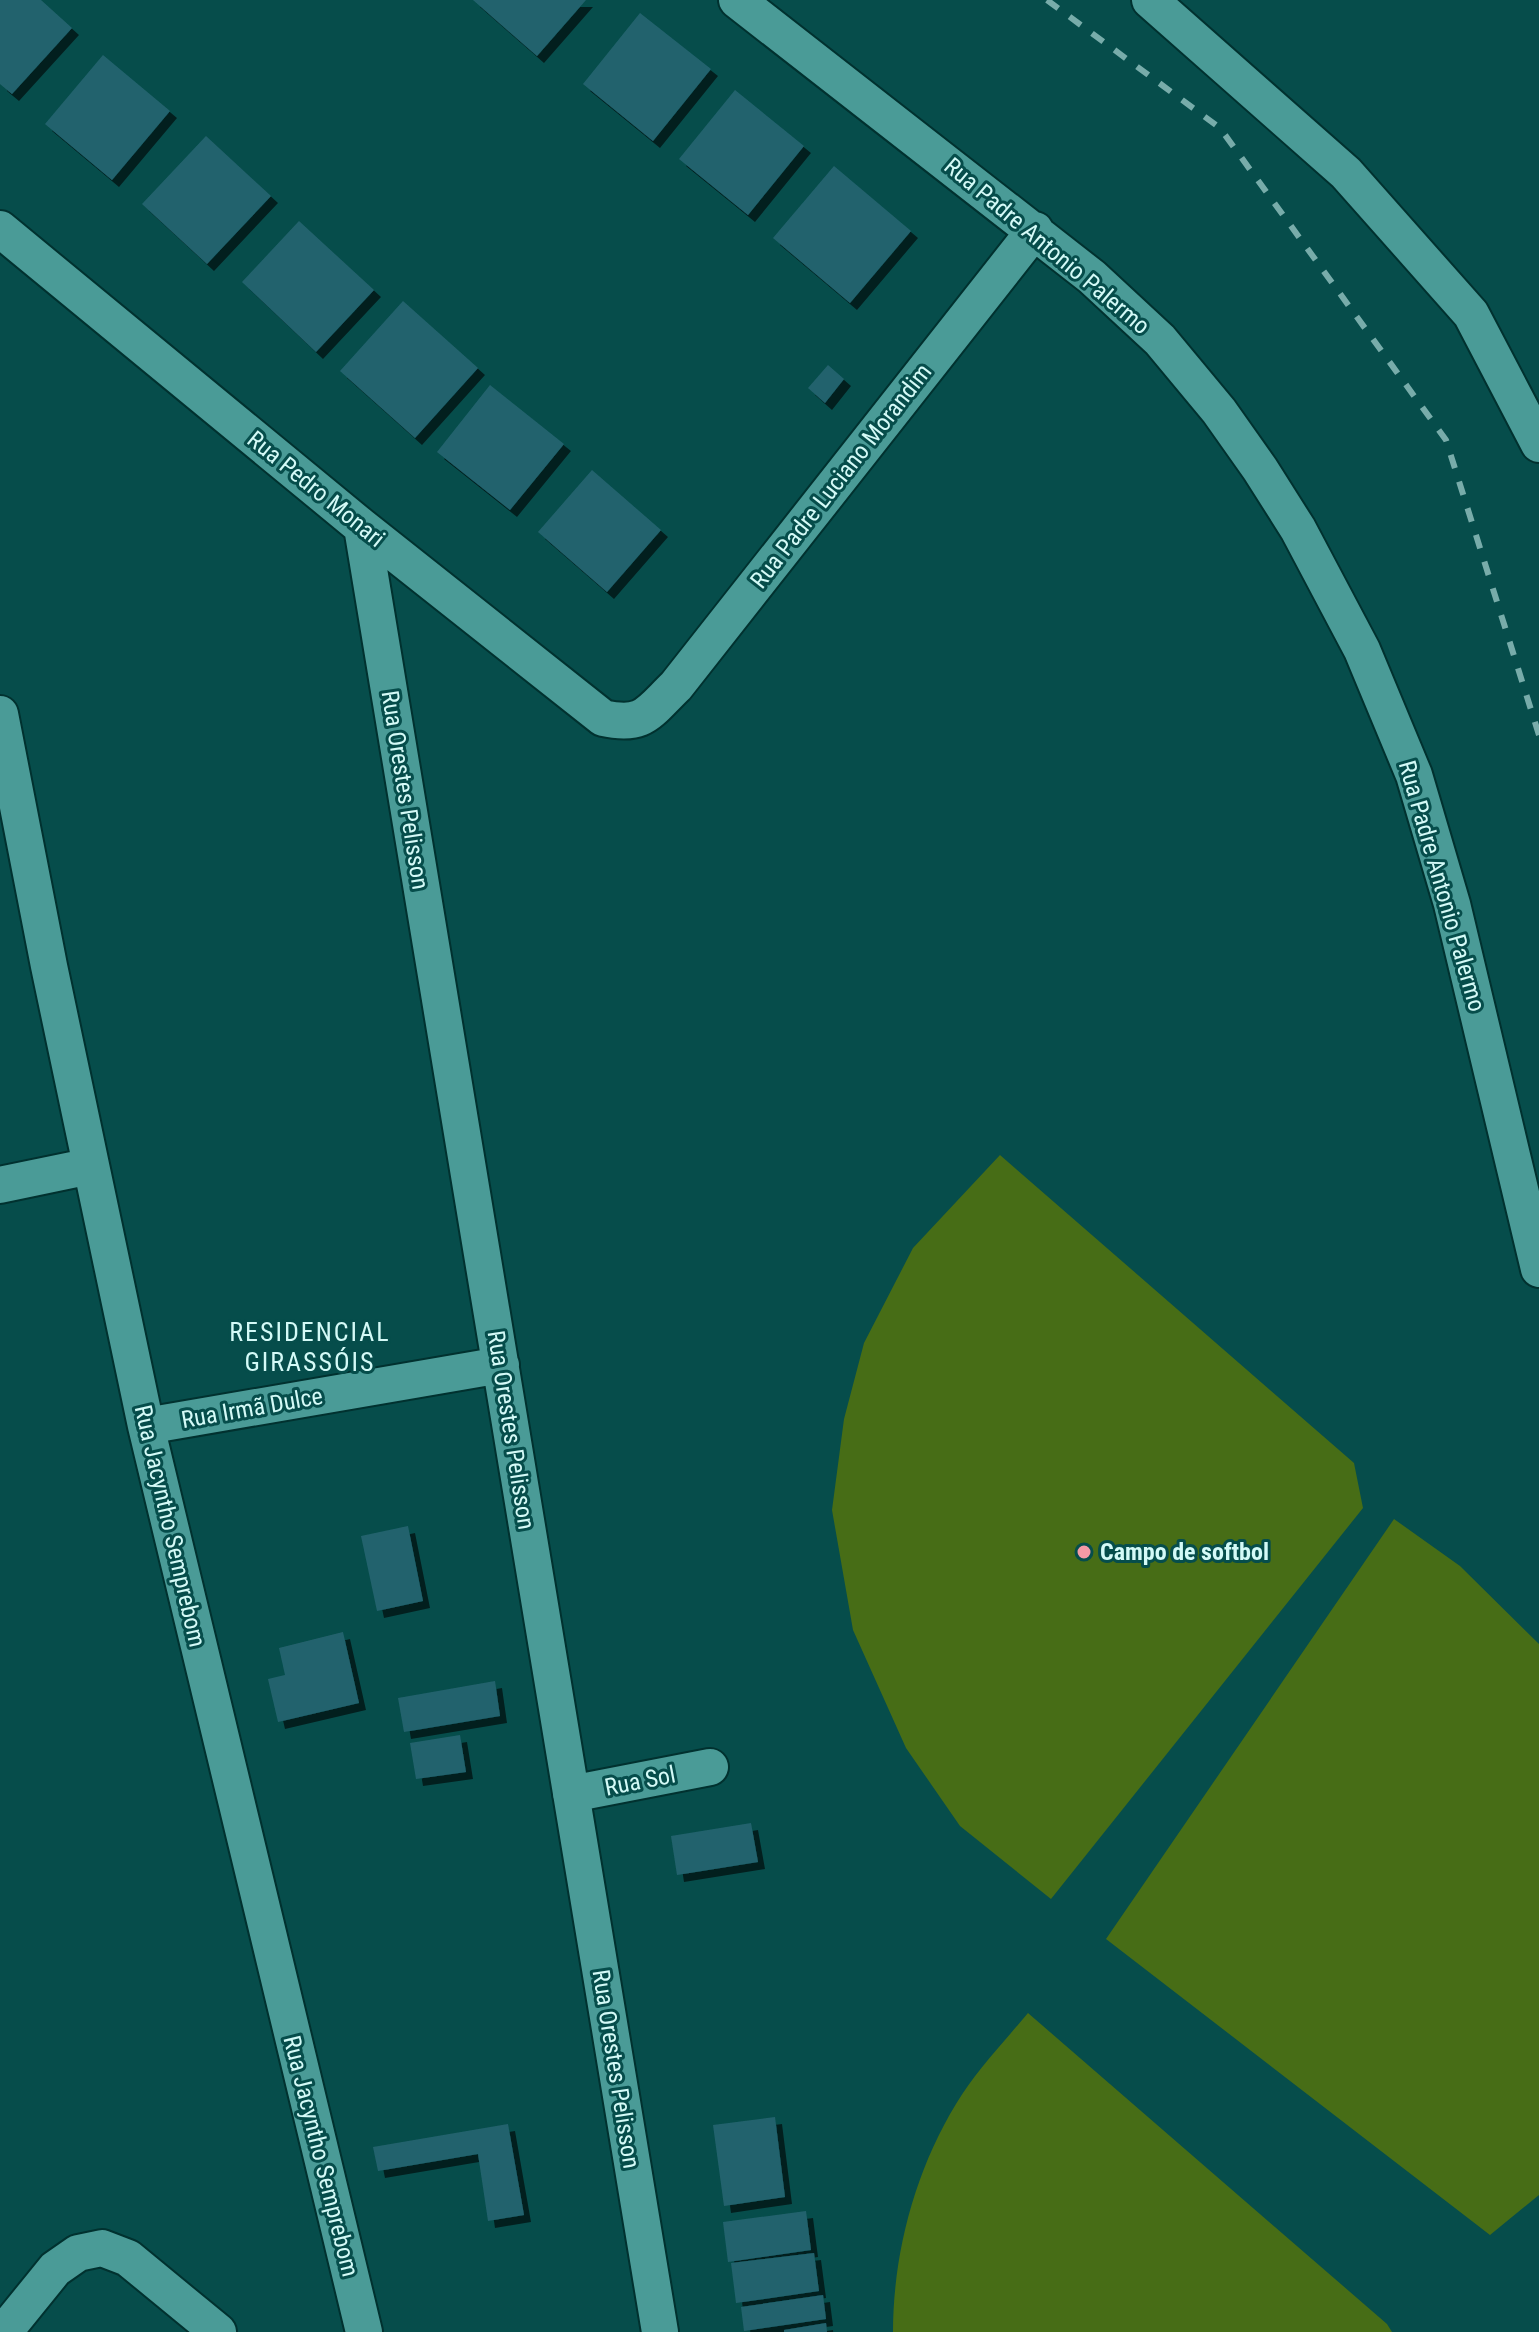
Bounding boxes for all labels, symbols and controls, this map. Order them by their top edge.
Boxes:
street label: Rua Padre Antonio Palermo [939,152,1155,340]
street label: Rua Padre Luciano Morandim [745,358,937,594]
street label: Rua Pedro Monari [242,425,390,553]
street label: Rua Orestes Pelisson [375,689,435,891]
street label: Rua Padre Antonio Palermo [1393,757,1491,1015]
district label: RESIDENCIAL GIRASSÓIS [229,1317,391,1377]
street label: Rua Orestes Pelisson [481,1329,541,1531]
street label: Rua Irmã Dulce [179,1382,325,1434]
street label: Rua Jacyntho Semprebom [129,1402,211,1650]
place label: Campo de softbol [1100,1538,1269,1566]
marker: Campo de softbol [1075,1543,1093,1561]
street label: Rua Sol [602,1760,678,1802]
street label: Rua Orestes Pelisson [586,1968,646,2170]
street label: Rua Jacyntho Semprebom [278,2033,364,2279]

